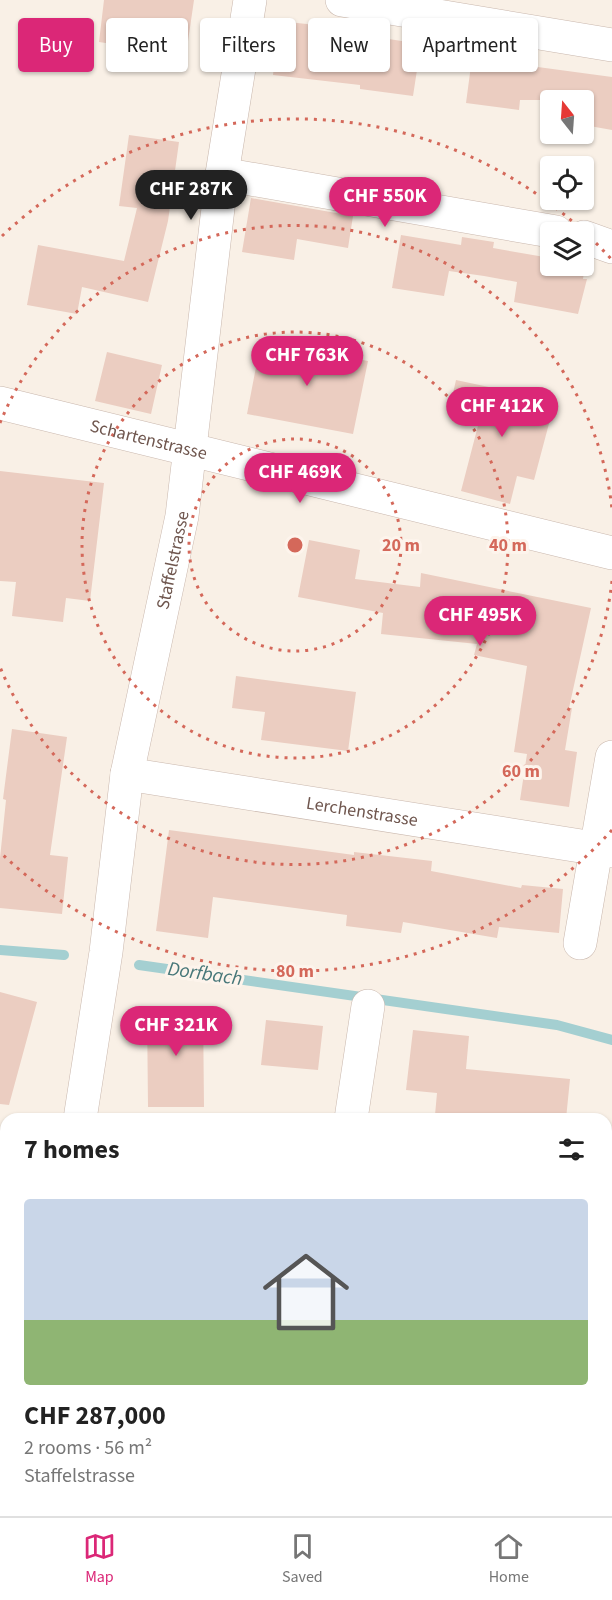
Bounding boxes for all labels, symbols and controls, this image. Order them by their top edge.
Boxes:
chip: Buy [18,18,94,72]
chip: Rent [106,18,188,72]
chip: Filters [200,18,296,72]
chip: New [308,18,390,72]
chip: Apartment [402,18,538,72]
north arrow [540,90,594,144]
map controls [540,90,594,276]
button: locate [540,156,594,210]
pin: CHF 287K [129,170,253,221]
text: CHF 287K [149,175,233,203]
pin: CHF 550K [323,177,447,228]
text: CHF 550K [343,182,427,210]
button: layers [540,222,594,276]
pin: CHF 763K [245,336,369,387]
text: CHF 763K [265,341,349,369]
pin: CHF 412K [440,387,564,438]
text: CHF 412K [460,392,544,420]
street label: Schartenstrasse [87,413,210,466]
pin: CHF 469K [238,453,362,504]
text: CHF 469K [258,458,342,486]
street label: Staffelstrasse [150,510,195,612]
text: 20 m [382,533,420,558]
text: 40 m [489,533,527,558]
centre of rings [285,535,305,555]
pin: CHF 495K [418,596,542,647]
text: CHF 495K [438,601,522,629]
text: 60 m [502,759,540,784]
street label: Lerchenstrasse [304,790,420,833]
water label: Dorfbach [166,955,244,993]
text: 80 m [276,959,314,984]
pin: CHF 321K [114,1006,238,1057]
text: CHF 321K [134,1011,218,1039]
text: 7 homes [24,1131,119,1168]
icon: filters [555,1133,588,1166]
icon: home [252,1238,360,1346]
text: CHF 287,000 [24,1397,166,1434]
text: 2 rooms · 56 m² [24,1434,152,1462]
text: Staffelstrasse [24,1462,135,1490]
tab: Map [83,1530,116,1588]
tab: Saved [282,1530,323,1588]
tab: Home [489,1530,529,1588]

